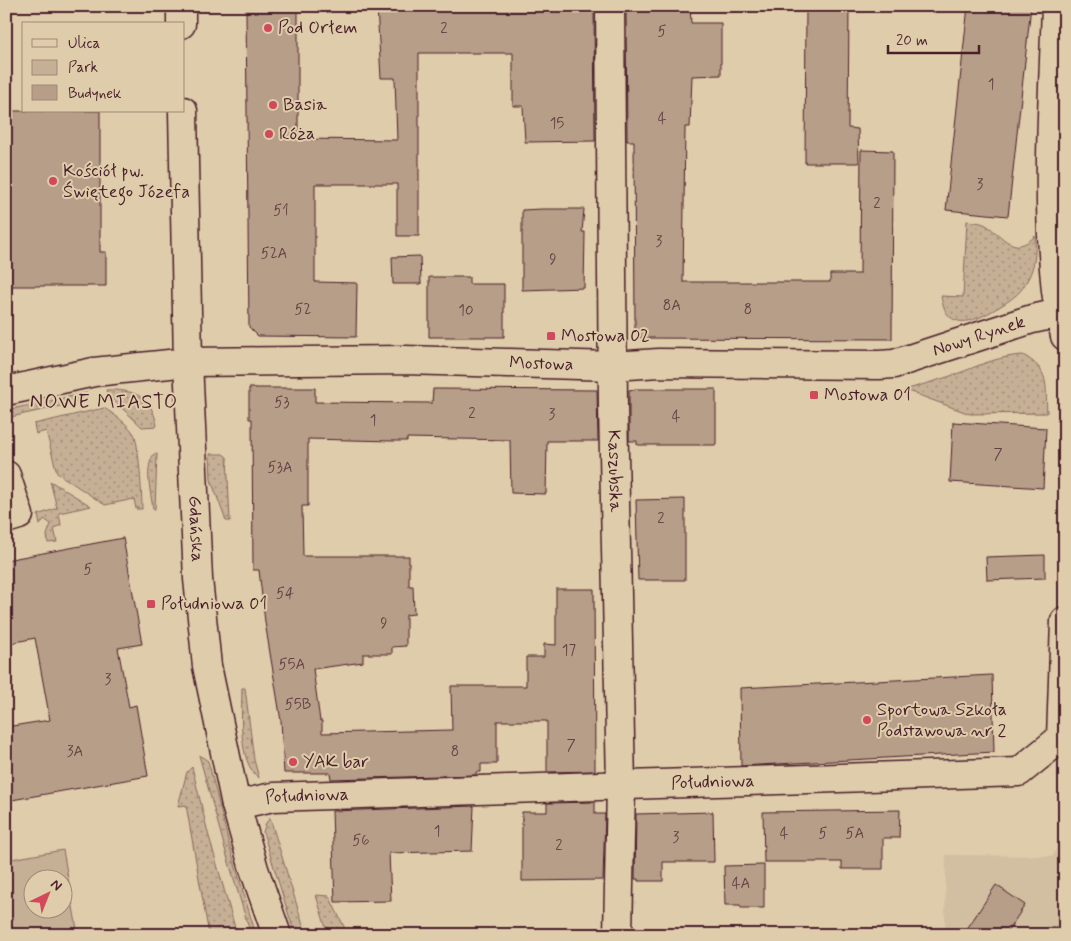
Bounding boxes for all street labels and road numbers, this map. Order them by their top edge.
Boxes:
street label: Nowy Rynek [930,310,1028,363]
street label: Mostowa [509,351,574,377]
street label: Kaszubska [602,430,627,513]
street label: Gdańska [182,495,209,563]
street label: Południowa [671,769,755,796]
street label: Południowa [263,782,349,810]

